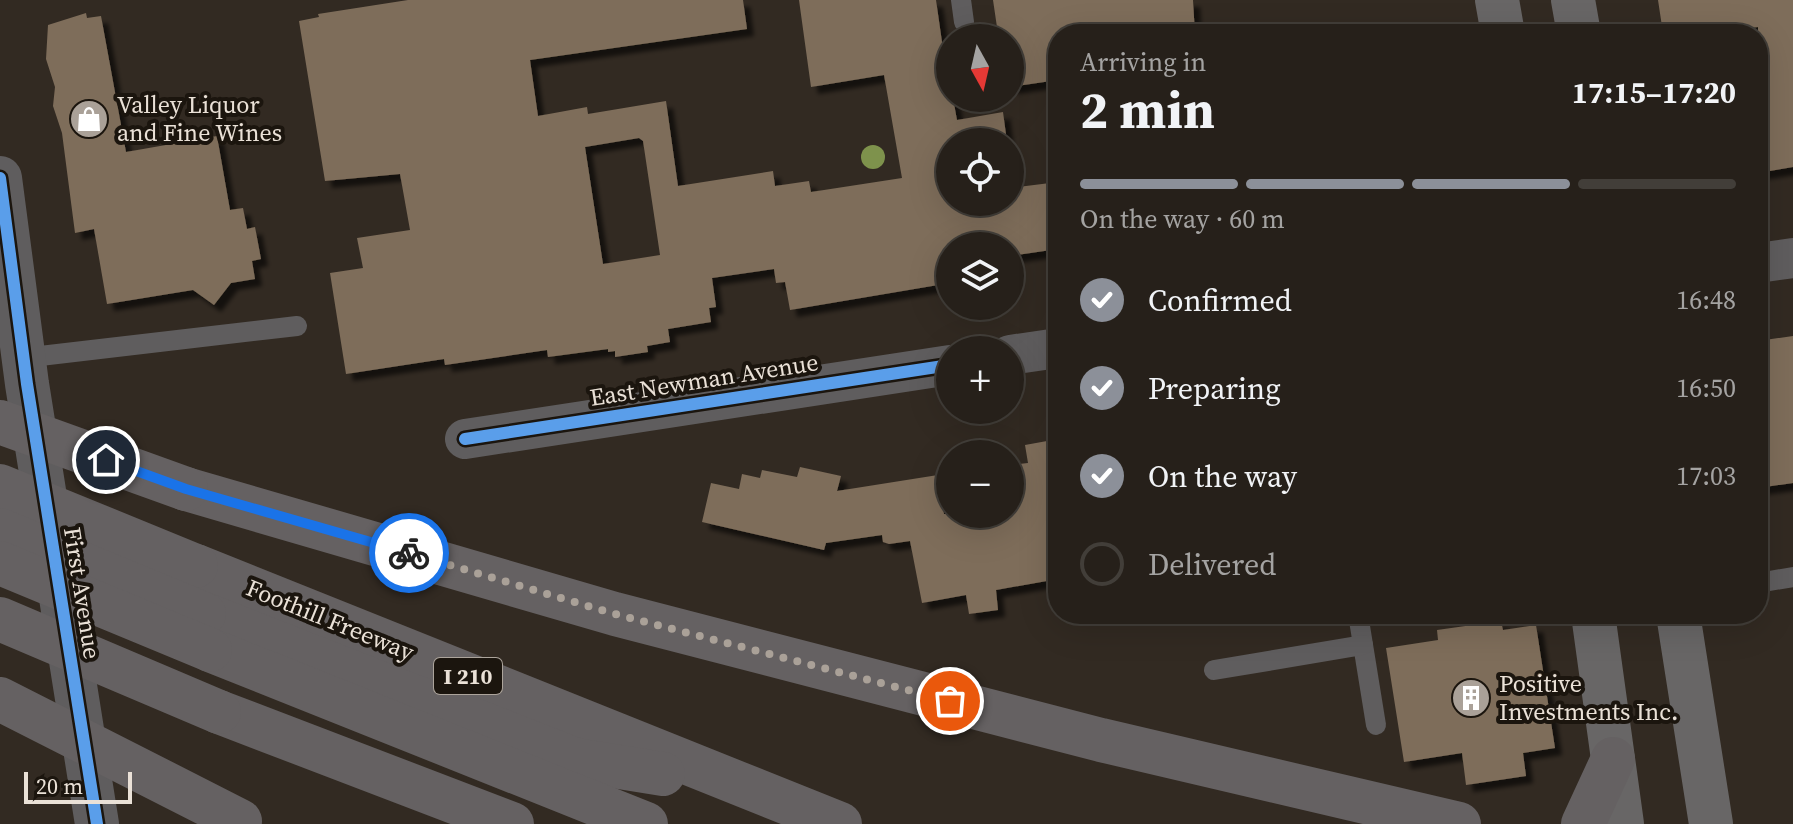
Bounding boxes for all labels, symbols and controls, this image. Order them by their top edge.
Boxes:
north arrow [936,24,1024,112]
map controls [936,24,1024,528]
text: Arriving in [1080,44,1206,80]
text: 17:15–17:20 [1572,72,1736,113]
text: 2 min [1080,74,1215,145]
place label: Valley Liquor and Fine Wines [117,88,282,149]
shop icon: Valley Liquor and Fine Wines [68,98,110,140]
button: locate [936,128,1024,216]
text: On the way · 60 m [1080,201,1285,237]
button: layers [936,232,1024,320]
icon: check [1080,278,1124,322]
text: Confirmed [1148,280,1292,321]
text: 16:48 [1676,282,1736,318]
button: + [936,336,1024,424]
street label: East Newman Avenue [587,345,821,414]
icon: check [1080,366,1124,410]
text: Preparing [1148,368,1281,409]
text: 16:50 [1676,370,1736,406]
pin [72,426,140,494]
icon: home [84,438,128,482]
button: − [936,440,1024,528]
icon: check [1080,454,1124,498]
text: On the way [1148,456,1297,497]
text: 17:03 [1676,458,1736,494]
courier [369,513,449,593]
street label: First Avenue [56,525,109,661]
icon: bike [387,531,431,575]
text: Delivered [1148,544,1276,585]
street label: Foothill Freeway [241,571,420,668]
road number: I 210 [434,658,502,694]
pin [916,667,984,735]
place label: Positive Investments Inc. [1499,667,1678,728]
building icon: Positive Investments Inc. [1450,677,1492,719]
icon: bag [928,679,972,723]
scale bar [24,768,132,804]
text: 20 m [36,771,83,801]

